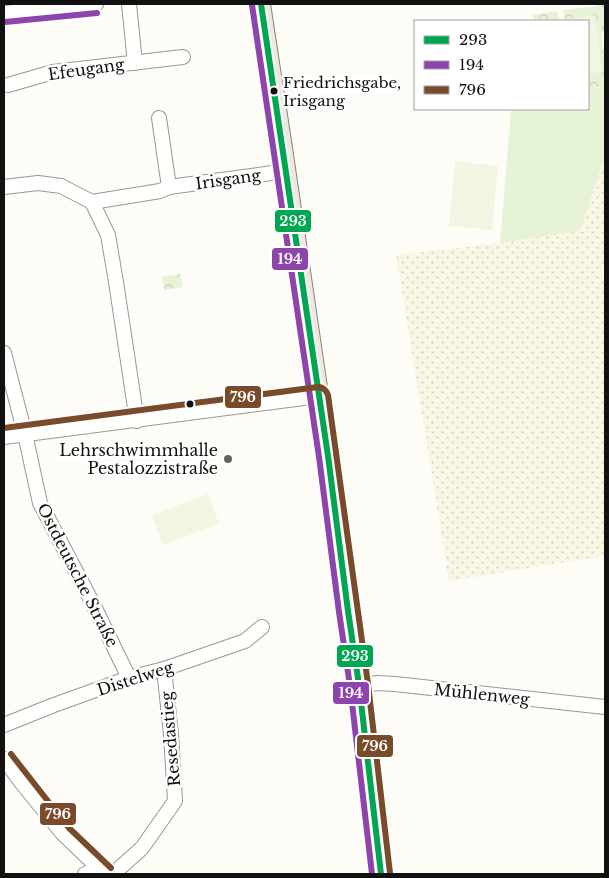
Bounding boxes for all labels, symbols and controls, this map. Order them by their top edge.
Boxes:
legend [414,20,589,110]
text: 293 [459,30,487,49]
street label: Efeugang [46,54,126,84]
text: 194 [459,55,484,74]
place label: Friedrichsgabe, Irisgang [283,73,401,110]
text: 796 [459,80,486,99]
marker: Friedrichsgabe, Irisgang [269,86,279,96]
street label: Irisgang [194,164,262,193]
line badge: 293 [274,209,312,233]
text: 293 [279,212,307,230]
line badge: 194 [271,247,309,271]
text: 194 [278,250,302,268]
line badge: 796 [224,385,262,409]
text: 796 [230,388,256,406]
unlabelled marker [185,399,195,409]
place label: Lehrschwimmhalle Pestalozzistraße [59,440,218,478]
marker: Lehrschwimmhalle Pestalozzistraße [222,453,234,465]
street label: Ostdeutsche Straße [33,500,123,650]
line badge: 293 [336,644,374,668]
text: 293 [341,647,369,665]
street label: Distelweg [94,656,176,700]
street label: Mühlenweg [433,679,531,709]
line badge: 194 [332,681,370,705]
text: 194 [339,684,363,702]
street label: Resedastieg [156,690,184,787]
line badge: 796 [356,734,394,758]
text: 796 [362,737,388,755]
line badge: 796 [39,802,77,826]
text: 796 [45,805,71,823]

